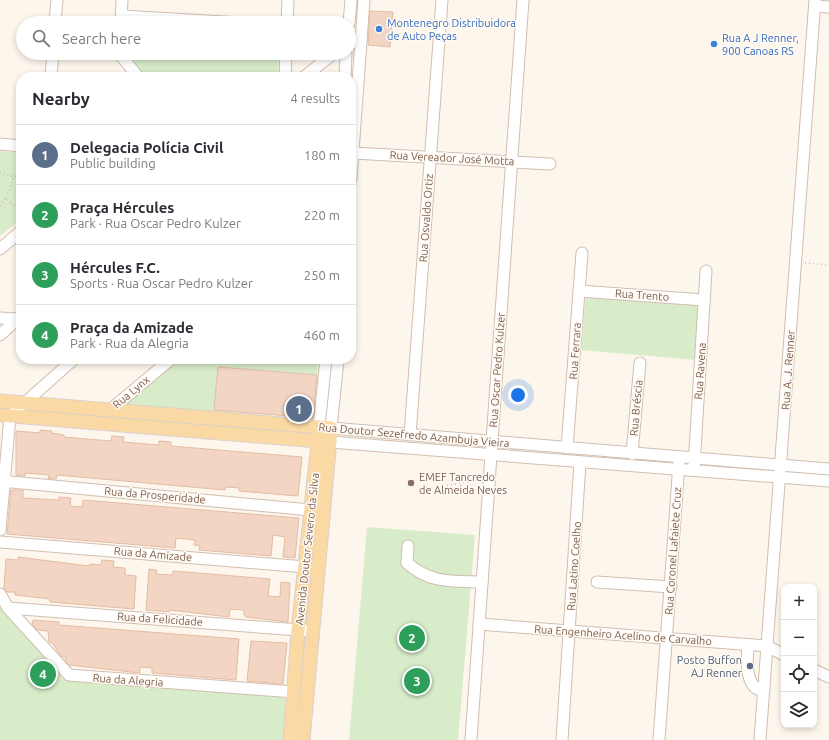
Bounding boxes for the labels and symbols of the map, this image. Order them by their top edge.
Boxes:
place label: Montenegro Distribuidora de Auto Peças [387,17,516,42]
marker: Montenegro Distribuidora de Auto Peças [374,24,384,34]
place label: Rua A J Renner, 900 Canoas RS [722,32,799,57]
marker: Rua A J Renner, 900 Canoas RS [709,39,719,49]
street label: Rua Vereador José Motta [389,149,515,167]
street label: Rua Osvaldo Ortiz [417,173,435,263]
street label: Rua Trento [614,287,670,303]
street label: Rua Oscar Pedro Kulzer [487,311,507,428]
street label: Rua Ferrara [567,322,583,380]
street label: Rua A. J. Renner [779,329,797,410]
street label: Rua Ravena [692,342,708,400]
street label: Rua Lynx [110,373,152,411]
street label: Rua Bréscia [628,379,644,437]
your location [508,385,528,405]
pin: 1 [286,394,312,424]
street label: Rua Doutor Sezefredo Azambuja Vieira [318,421,510,449]
place label: EMEF Tancredo de Almeida Neves [419,471,507,496]
street label: Avenida Doutor Severo da Silva [293,472,321,626]
marker: EMEF Tancredo de Almeida Neves [406,478,416,488]
street label: Rua da Prosperidade [104,485,206,505]
street label: Rua Coronel Lafaiete Cruz [663,487,683,615]
street label: Rua Latino Coelho [565,521,583,611]
street label: Rua da Amizade [113,545,193,563]
street label: Rua da Felicidade [117,610,203,628]
pin: 2 [399,623,425,653]
street label: Rua Engenheiro Acelino de Carvalho [534,623,712,647]
place label: Posto Buffon AJ Renner [677,654,743,679]
pin: 4 [30,659,56,689]
marker: Posto Buffon AJ Renner [745,661,755,671]
pin: 3 [404,666,430,696]
street label: Rua da Alegria [92,672,164,688]

